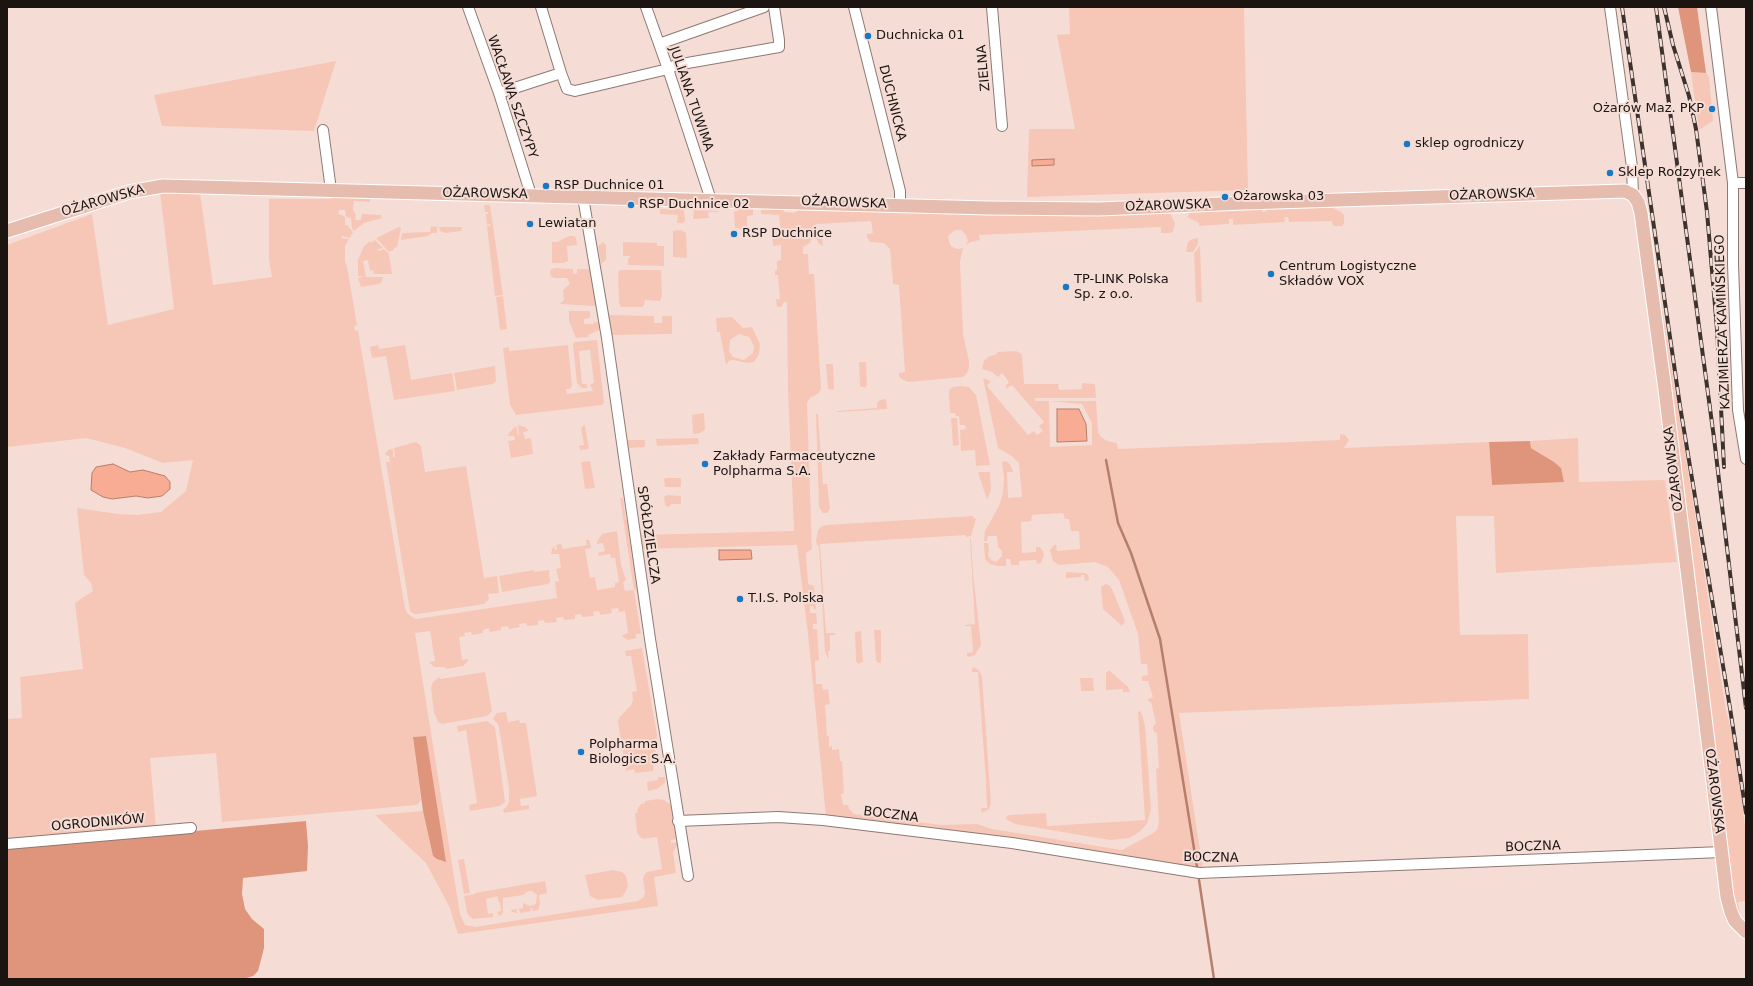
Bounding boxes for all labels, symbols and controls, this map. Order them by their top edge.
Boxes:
place label: Duchnicka 01 [876,28,965,44]
marker: Duchnicka 01 [863,31,873,41]
street label: WACŁAWA SZCZYPY [484,33,540,161]
street label: JULIANA TUWIMA [666,44,716,154]
street label: ZIELNA [974,44,994,92]
street label: DUCHNICKA [875,63,909,143]
place label: Ożarów Maz. PKP [1593,101,1704,117]
marker: Ożarów Maz. PKP [1707,104,1717,114]
place label: sklep ogrodniczy [1415,136,1524,152]
marker: sklep ogrodniczy [1402,139,1412,149]
place label: Sklep Rodzynek [1618,165,1721,181]
marker: Sklep Rodzynek [1605,168,1615,178]
place label: RSP Duchnice 01 [554,178,665,194]
marker: RSP Duchnice 01 [541,181,551,191]
street label: OŻAROWSKA [60,182,146,220]
street label: OŻAROWSKA [442,185,528,203]
street label: OŻAROWSKA [1449,186,1535,204]
place label: Ożarowska 03 [1233,189,1324,205]
marker: Ożarowska 03 [1220,192,1230,202]
street label: OŻAROWSKA [801,194,887,212]
place label: RSP Duchnice 02 [639,197,750,213]
street label: OŻAROWSKA [1125,197,1211,215]
marker: RSP Duchnice 02 [626,200,636,210]
place label: Lewiatan [538,216,597,232]
marker: Lewiatan [525,219,535,229]
place label: RSP Duchnice [742,226,832,242]
marker: RSP Duchnice [729,229,739,239]
street label: KAZIMIERZA KAMIŃSKIEGO [1712,234,1734,410]
place label: Centrum Logistyczne Składów VOX [1279,259,1416,290]
marker: Centrum Logistyczne Składów VOX [1266,269,1276,279]
place label: TP-LINK Polska Sp. z o.o. [1074,272,1169,303]
marker: TP-LINK Polska Sp. z o.o. [1061,282,1071,292]
street label: OŻAROWSKA [1661,426,1687,512]
place label: Zakłady Farmaceutyczne Polpharma S.A. [713,449,876,480]
marker: Zakłady Farmaceutyczne Polpharma S.A. [700,459,710,469]
street label: SPÓŁDZIELCZA [633,485,663,585]
place label: T.I.S. Polska [748,591,824,607]
marker: T.I.S. Polska [735,594,745,604]
place label: Polpharma Biologics S.A. [589,737,676,768]
marker: Polpharma Biologics S.A. [576,747,586,757]
street label: OŻAROWSKA [1701,748,1727,834]
street label: BOCZNA [862,804,920,826]
street label: OGRODNIKÓW [50,811,146,835]
street label: BOCZNA [1505,838,1561,856]
street label: BOCZNA [1183,850,1239,866]

